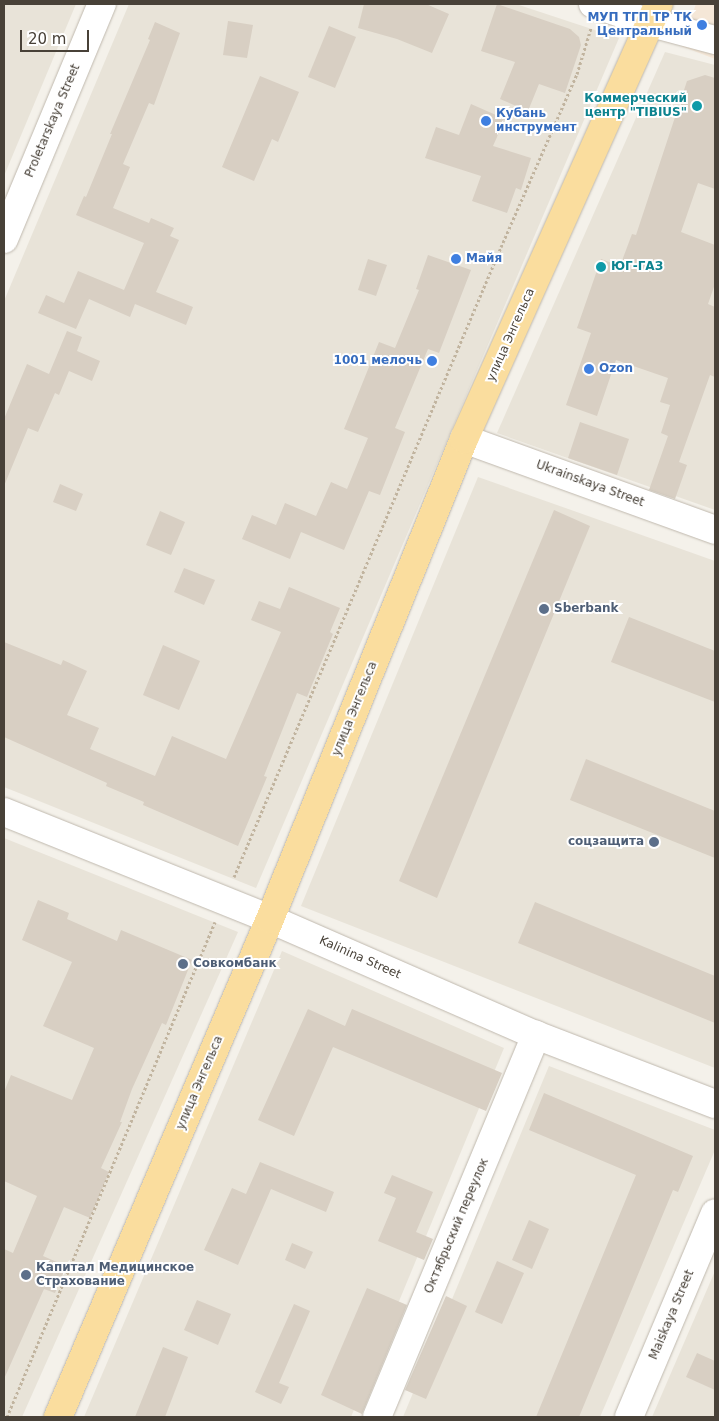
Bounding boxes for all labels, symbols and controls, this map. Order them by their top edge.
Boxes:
place label: МУП ТГП ТР ТК Центральный [587,11,692,39]
marker: МУП ТГП ТР ТК Центральный [696,19,708,31]
scale bar [22,20,91,52]
text: 20 m [28,30,66,48]
street label: Proletarskaya Street [23,62,83,180]
place label: Коммерческий центр "TIBIUS" [584,92,687,120]
marker: Коммерческий центр "TIBIUS" [691,100,703,112]
place label: Кубань инструмент [496,107,576,135]
marker: Кубань инструмент [480,115,492,127]
place label: Майя [466,252,502,266]
marker: Майя [450,253,462,265]
place label: ЮГ-ГАЗ [611,260,663,274]
marker: ЮГ-ГАЗ [595,261,607,273]
street label: улица Энгельса [484,286,538,384]
place label: 1001 мелочь [334,354,422,368]
marker: 1001 мелочь [426,355,438,367]
place label: Ozon [599,362,633,376]
marker: Ozon [583,363,595,375]
street label: Ukrainskaya Street [534,458,646,510]
place label: Sberbank [554,602,618,616]
marker: Sberbank [538,603,550,615]
street label: улица Энгельса [329,660,381,758]
place label: соцзащита [568,835,644,849]
marker: соцзащита [648,836,660,848]
street label: Kalinina Street [317,934,403,982]
place label: Совкомбанк [193,957,277,971]
marker: Совкомбанк [177,958,189,970]
street label: улица Энгельса [174,1034,226,1132]
street label: Октябрьский переулок [422,1156,492,1296]
place label: Капитал Медицинское Страхование [36,1261,194,1289]
street label: Maiskaya Street [647,1268,697,1362]
marker: Капитал Медицинское Страхование [20,1269,32,1281]

